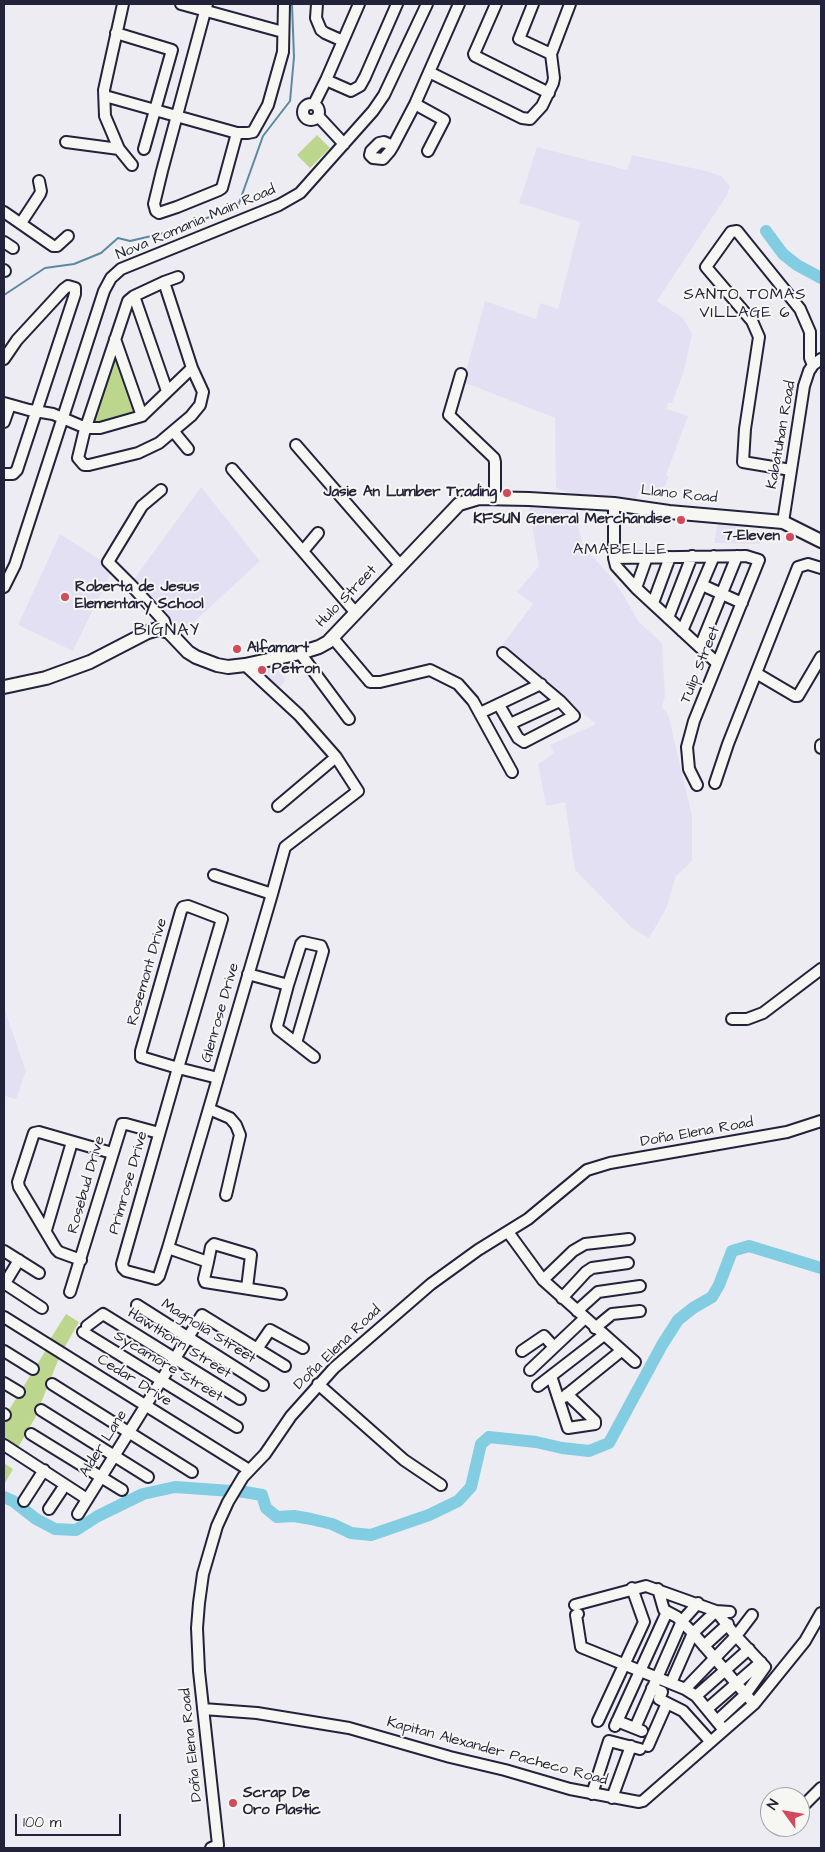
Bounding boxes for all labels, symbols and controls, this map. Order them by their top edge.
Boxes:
street label: Nova Romania Main Road [114,181,278,265]
district label: SANTO TOMAS VILLAGE 6 [682,286,808,324]
street label: Kabatuhan Road [764,380,800,490]
street label: Llano Road [640,482,718,508]
place label: Jasie An Lumber Trading [323,484,497,502]
marker: Jasie An Lumber Trading [501,487,513,499]
place label: KFSUN General Merchandise [473,511,671,529]
marker: KFSUN General Merchandise [675,514,687,526]
place label: 7-Eleven [723,528,780,546]
marker: 7-Eleven [784,531,796,543]
district label: AMABELLE [572,541,668,561]
street label: Hulo Street [313,562,381,632]
place label: Roberta de Jesus Elementary School [75,579,204,614]
marker: Roberta de Jesus Elementary School [59,591,71,603]
district label: BIGNAY [133,620,201,642]
street label: Tulip Street [677,624,725,706]
place label: Alfamart [247,640,309,658]
marker: Alfamart [231,643,243,655]
place label: Petron [272,661,320,679]
marker: Petron [256,664,268,676]
street label: Rosemont Drive [124,916,172,1028]
street label: Glenrose Drive [198,961,244,1065]
street label: Doña Elena Road [639,1114,755,1152]
street label: Primrose Drive [106,1129,152,1237]
street label: Rosebud Drive [64,1134,110,1236]
street label: Magnolia Street [157,1296,259,1368]
street label: Doña Elena Road [291,1302,385,1394]
street label: Hawthorn Street [124,1305,234,1383]
street label: Sycamore Street [110,1327,226,1407]
street label: Cedar Drive [93,1351,175,1411]
street label: Alder Lane [76,1407,132,1481]
street label: Doña Elena Road [177,1687,207,1803]
street label: Kapitan Alexander Pacheco Road [385,1714,609,1790]
place label: Scrap De Oro Plastic [243,1785,321,1820]
north arrow [760,1787,810,1837]
text: N [762,1796,784,1814]
marker: Scrap De Oro Plastic [227,1797,239,1809]
scale bar [18,1804,124,1836]
text: 100 m [23,1812,62,1833]

